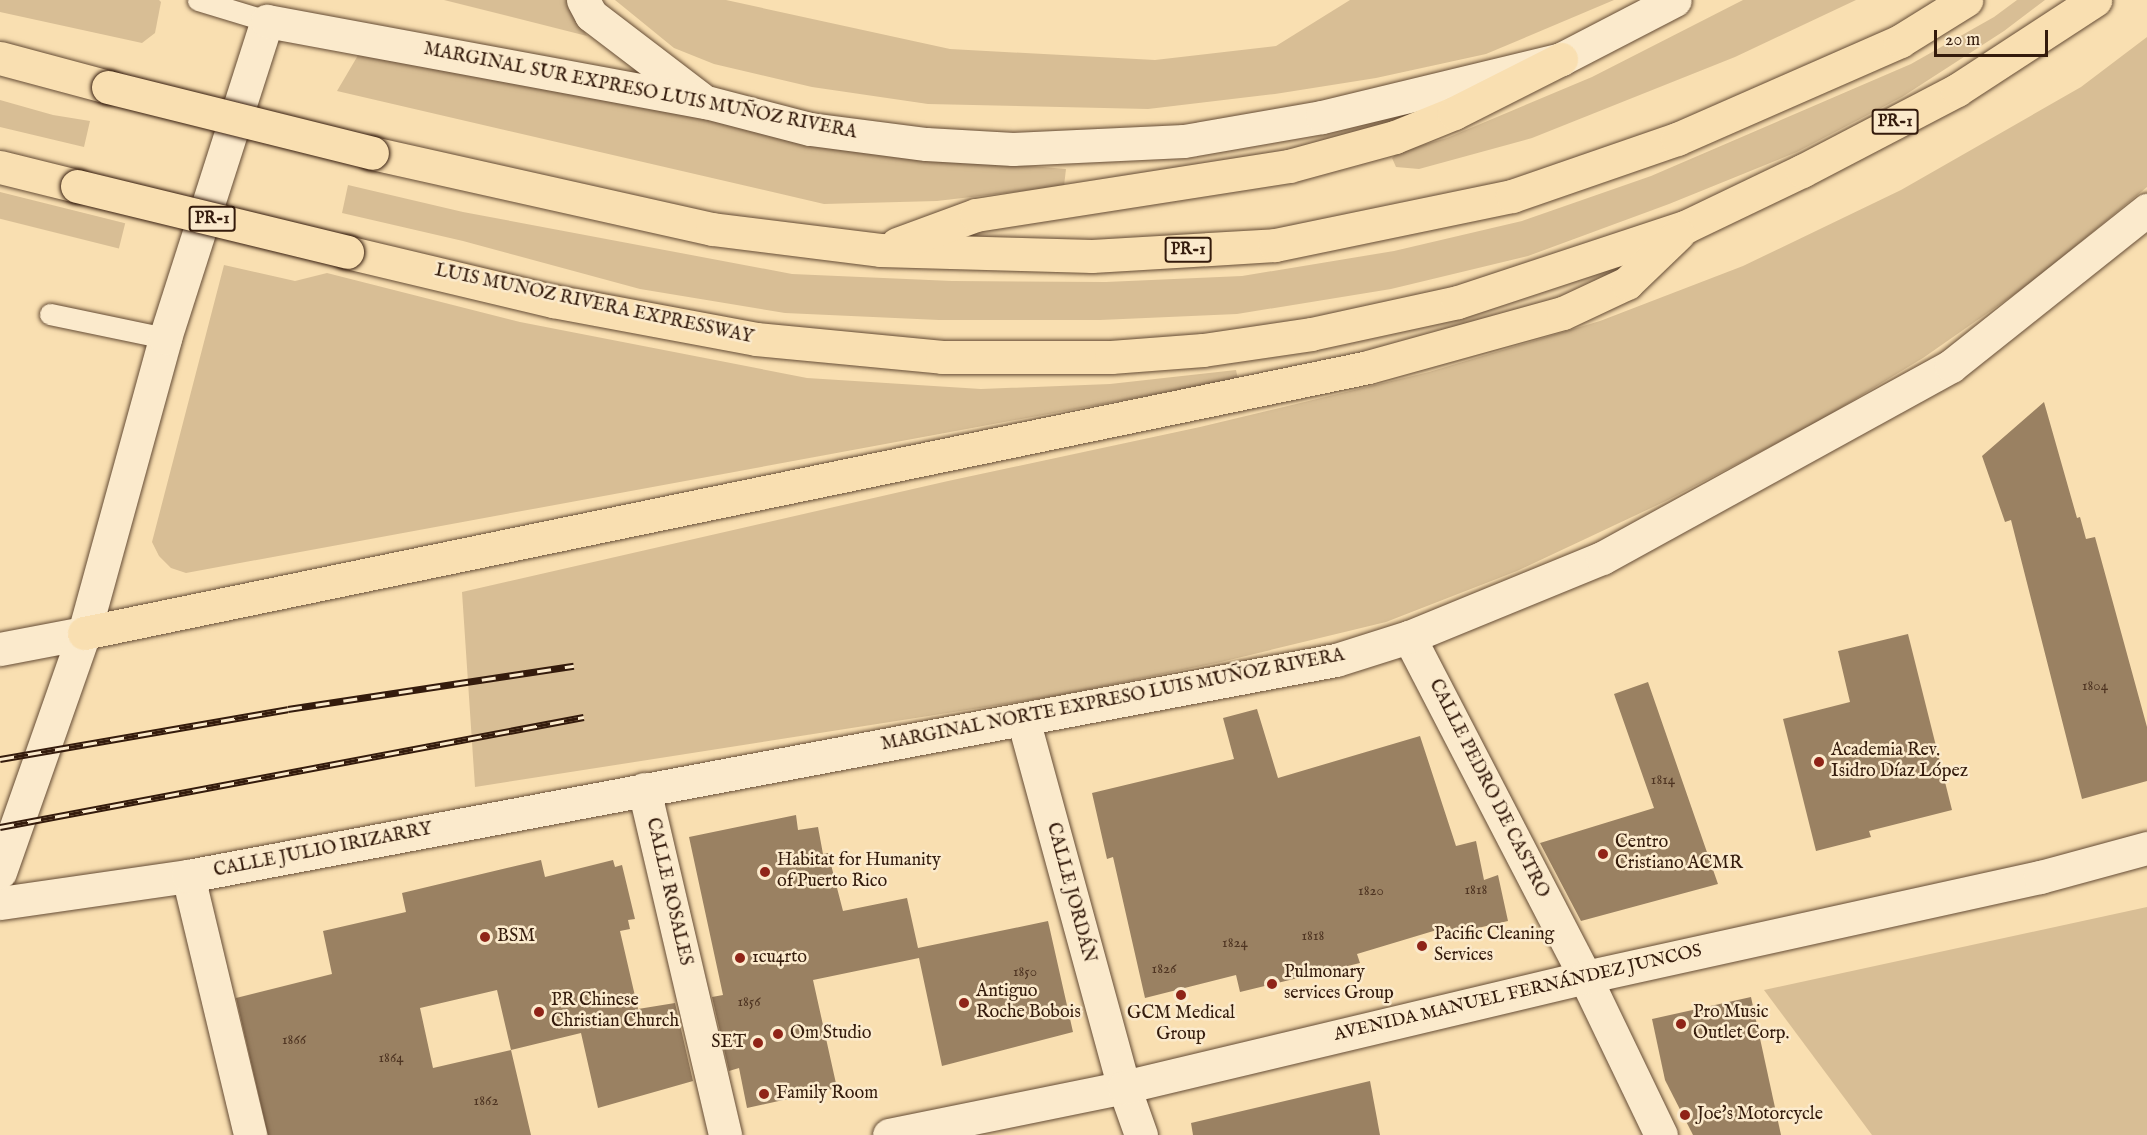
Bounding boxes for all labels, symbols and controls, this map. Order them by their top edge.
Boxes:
scale bar [1937,18,2051,56]
text: 20 m [1945,29,1980,52]
street label: MARGINAL SUR EXPRESO LUIS MUÑOZ RIVERA [422,39,858,145]
road number: PR-1 [1871,109,1919,135]
road number: PR-1 [188,206,236,232]
road number: PR-1 [1164,237,1212,263]
street label: LUIS MUNOZ RIVERA EXPRESSWAY [433,261,755,349]
street label: MARGINAL NORTE EXPRESO LUIS MUÑOZ RIVERA [879,645,1347,757]
street label: CALLE PEDRO DE CASTRO [1423,676,1553,902]
house number: 1804 [2082,677,2108,695]
place label: Academia Rev. Isidro Díaz López [1831,741,1968,783]
marker: Academia Rev. Isidro Díaz López [1812,755,1826,769]
house number: 1814 [1651,771,1675,789]
street label: CALLE ROSALES [640,816,696,968]
street label: CALLE JULIO IRIZARRY [212,819,434,883]
street label: CALLE JORDÁN [1041,821,1099,965]
place label: Centro Cristiano ACMR [1615,833,1743,876]
marker: Centro Cristiano ACMR [1596,847,1610,861]
place label: Habitat for Humanity of Puerto Rico [777,851,941,894]
marker: Habitat for Humanity of Puerto Rico [758,865,772,879]
house number: 1818 [1465,881,1487,899]
house number: 1820 [1358,882,1384,900]
place label: Pacific Cleaning Services [1434,925,1554,968]
place label: BSM [497,926,535,948]
house number: 1818 [1302,927,1324,945]
marker: BSM [478,930,492,944]
house number: 1824 [1222,934,1248,952]
marker: Pacific Cleaning Services [1415,939,1429,953]
street label: AVENIDA MANUEL FERNÁNDEZ JUNCOS [1332,941,1704,1047]
place label: 1cu4rto [752,947,807,969]
marker: 1cu4rto [733,951,747,965]
house number: 1826 [1152,960,1176,978]
house number: 1850 [1013,963,1037,981]
place label: Pulmonary services Group [1284,963,1394,1006]
marker: Pulmonary services Group [1265,977,1279,991]
place label: Antiguo Roche Bobois [976,982,1081,1024]
marker: GCM Medical Group [1174,988,1188,1002]
place label: PR Chinese Christian Church [551,991,679,1034]
house number: 1856 [737,993,761,1011]
marker: Antiguo Roche Bobois [957,996,971,1010]
place label: Pro Music Outlet Corp. [1693,1003,1789,1046]
place label: GCM Medical Group [1127,1004,1235,1046]
marker: PR Chinese Christian Church [532,1005,546,1019]
marker: Pro Music Outlet Corp. [1674,1017,1688,1031]
place label: Om Studio [790,1023,872,1045]
marker: Om Studio [771,1027,785,1041]
house number: 1866 [282,1031,306,1049]
place label: SET [711,1032,746,1054]
marker: SET [751,1036,765,1050]
house number: 1864 [378,1049,404,1067]
place label: Family Room [776,1083,878,1105]
marker: Family Room [757,1087,771,1101]
house number: 1862 [474,1092,498,1110]
place label: Joe's Motorcycle [1697,1104,1823,1126]
marker: Joe's Motorcycle [1678,1108,1692,1122]

